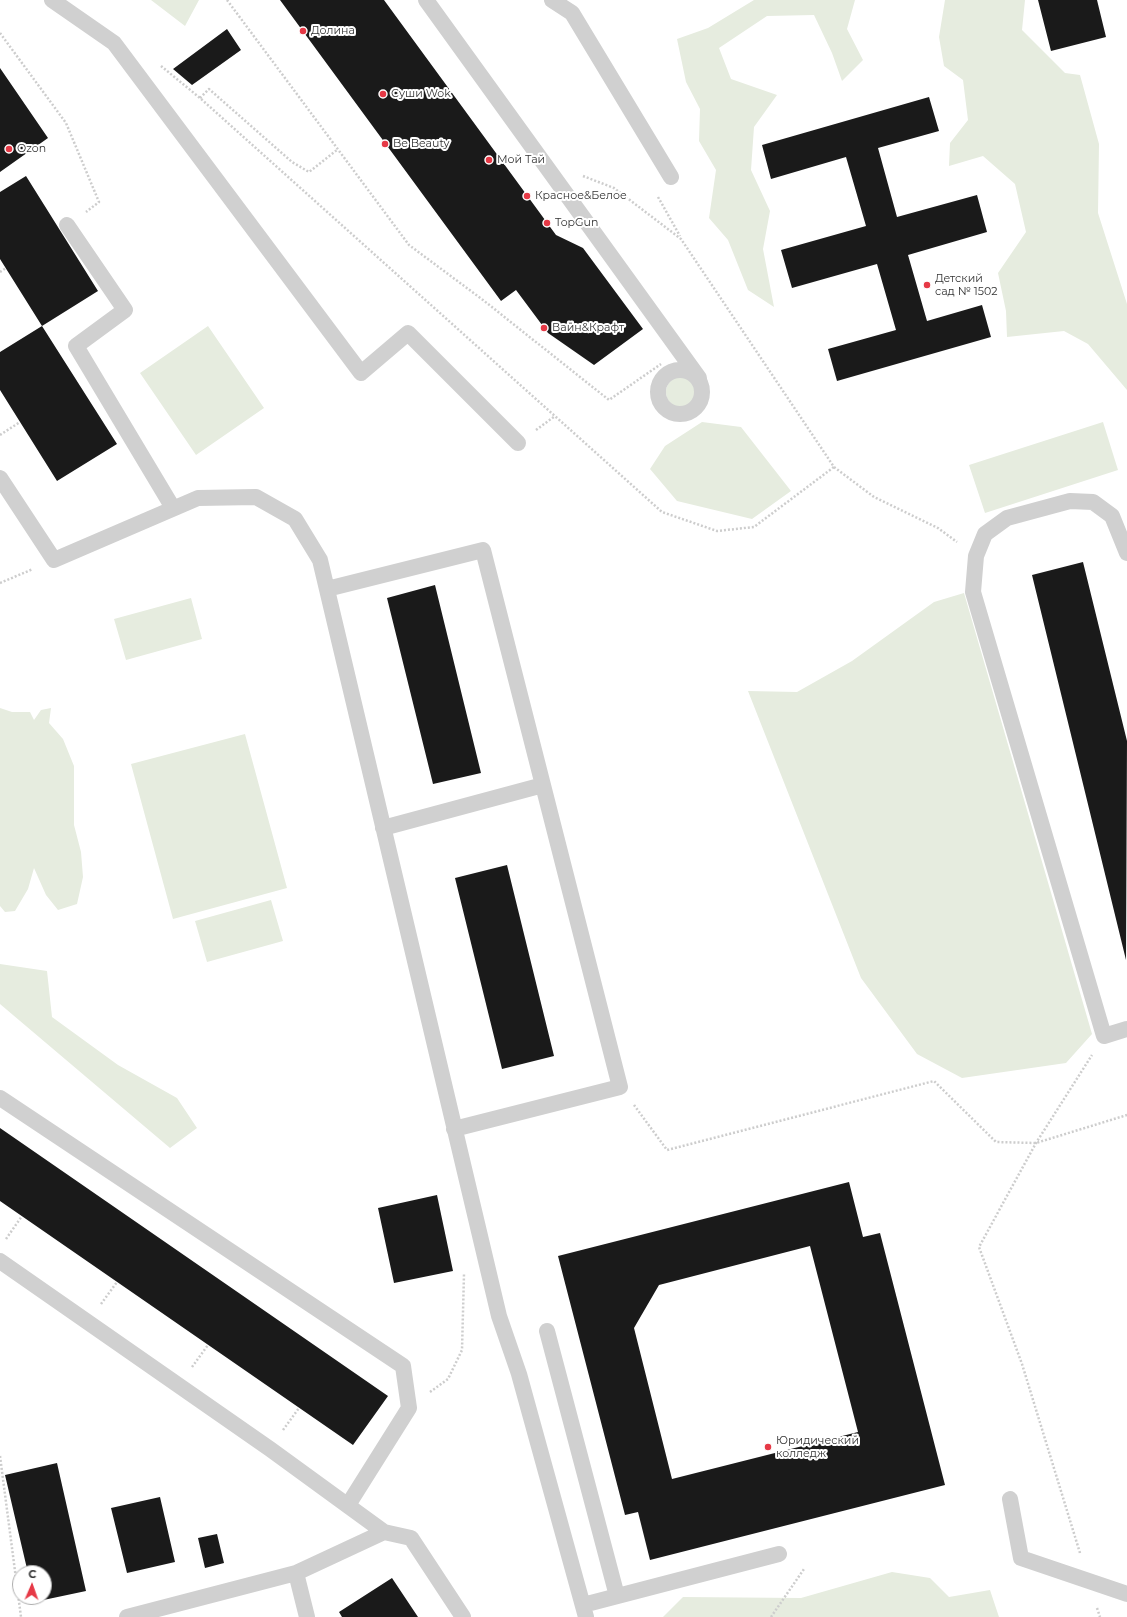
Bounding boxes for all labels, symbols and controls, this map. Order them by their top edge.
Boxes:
place label: Долина [311,24,355,38]
marker: Долина [298,26,308,36]
place label: Суши Wok [391,87,451,101]
marker: Суши Wok [378,89,388,99]
place label: Be Beauty [393,137,450,151]
marker: Be Beauty [380,139,390,149]
place label: Ozon [17,142,46,156]
marker: Ozon [4,144,14,154]
place label: Мой Тай [497,153,545,167]
marker: Мой Тай [484,155,494,165]
place label: Красное&Белое [535,189,627,203]
marker: Красное&Белое [522,191,532,201]
place label: TopGun [555,216,598,230]
marker: TopGun [542,218,552,228]
place label: Детский сад № 1502 [935,272,997,298]
marker: Детский сад № 1502 [922,280,932,290]
place label: Вайн&Крафт [552,321,624,335]
marker: Вайн&Крафт [539,323,549,333]
place label: Юридический колледж [776,1434,859,1460]
marker: Юридический колледж [763,1442,773,1452]
north arrow [12,1565,52,1605]
text: С [28,1567,37,1581]

